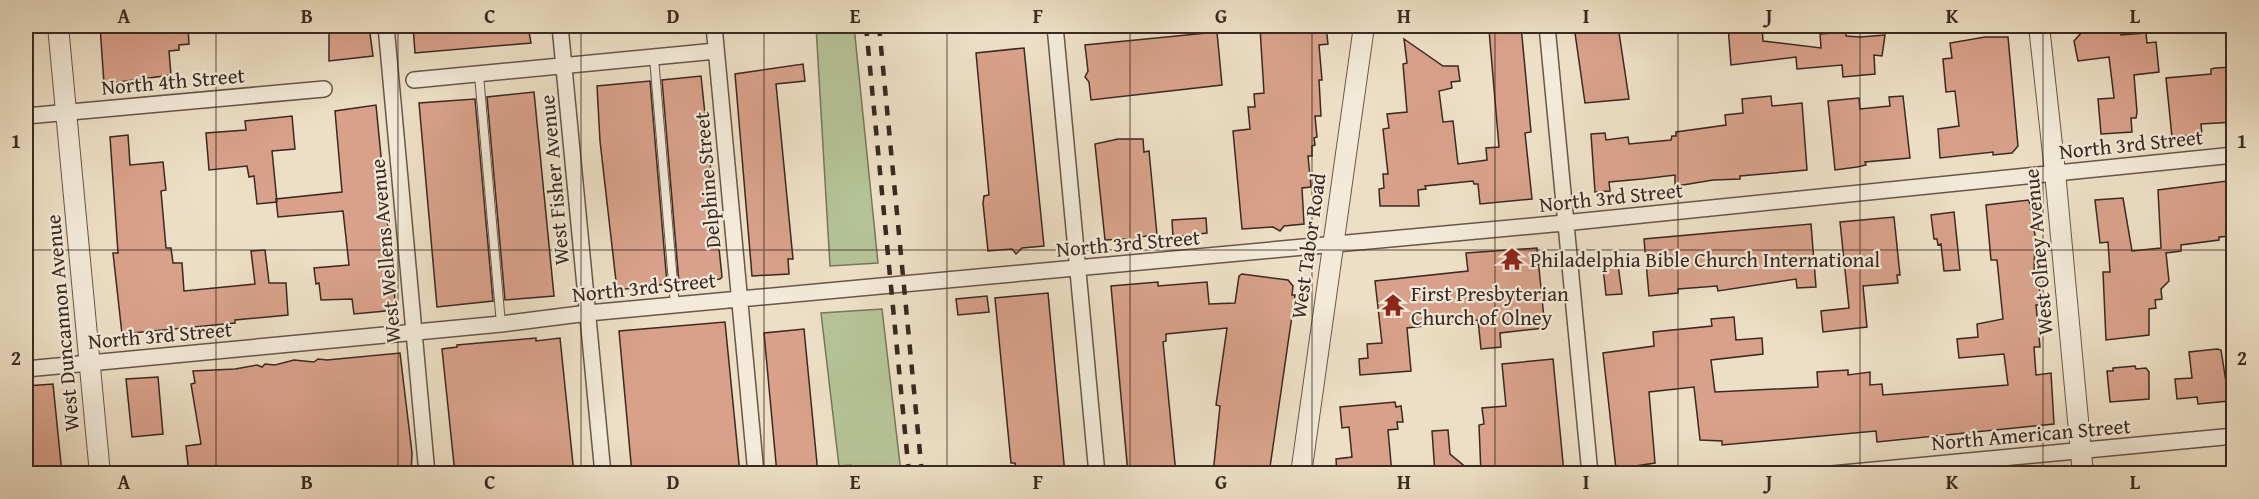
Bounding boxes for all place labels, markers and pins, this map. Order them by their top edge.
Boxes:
place label: Philadelphia Bible Church International [1530,244,1880,275]
temple icon: Philadelphia Bible Church International [1499,246,1525,272]
place label: First Presbyterian Church of Olney [1411,278,1569,333]
temple icon: First Presbyterian Church of Olney [1380,292,1406,318]

